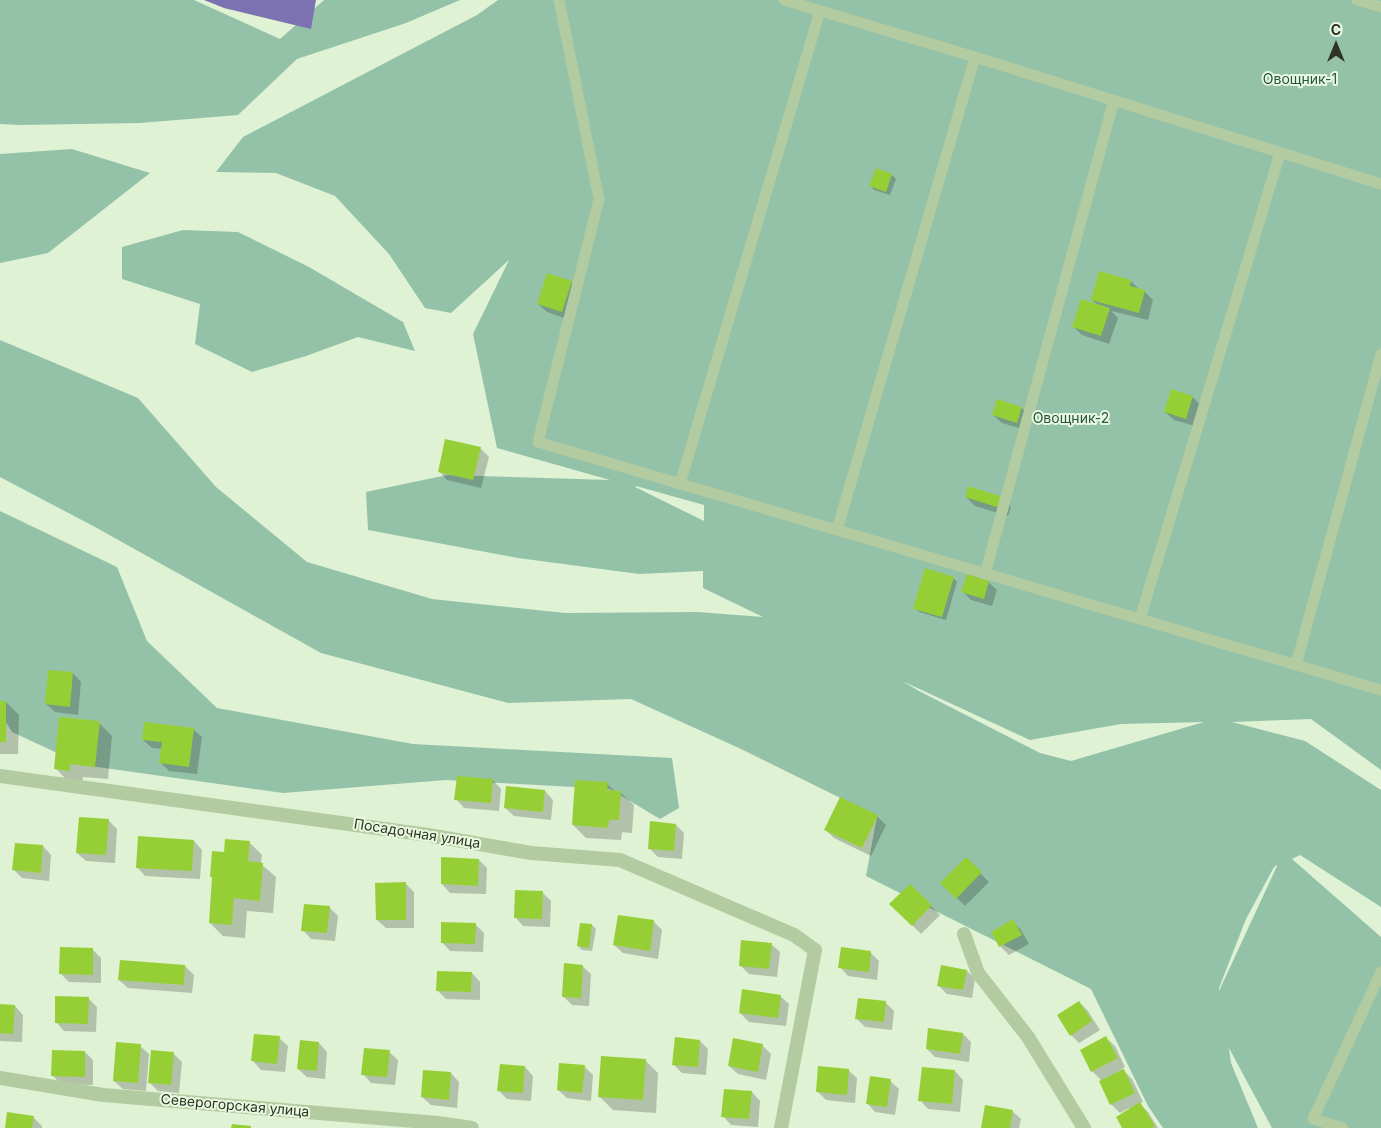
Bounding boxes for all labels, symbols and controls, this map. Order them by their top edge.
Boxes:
north arrow [1311,20,1361,70]
text: С [1331,21,1341,38]
park label: Овощник-1 [1263,72,1337,88]
park label: Овощник-2 [1033,411,1109,427]
street label: Посадочная улица [353,816,481,852]
street label: Северогорская улица [160,1091,310,1121]

